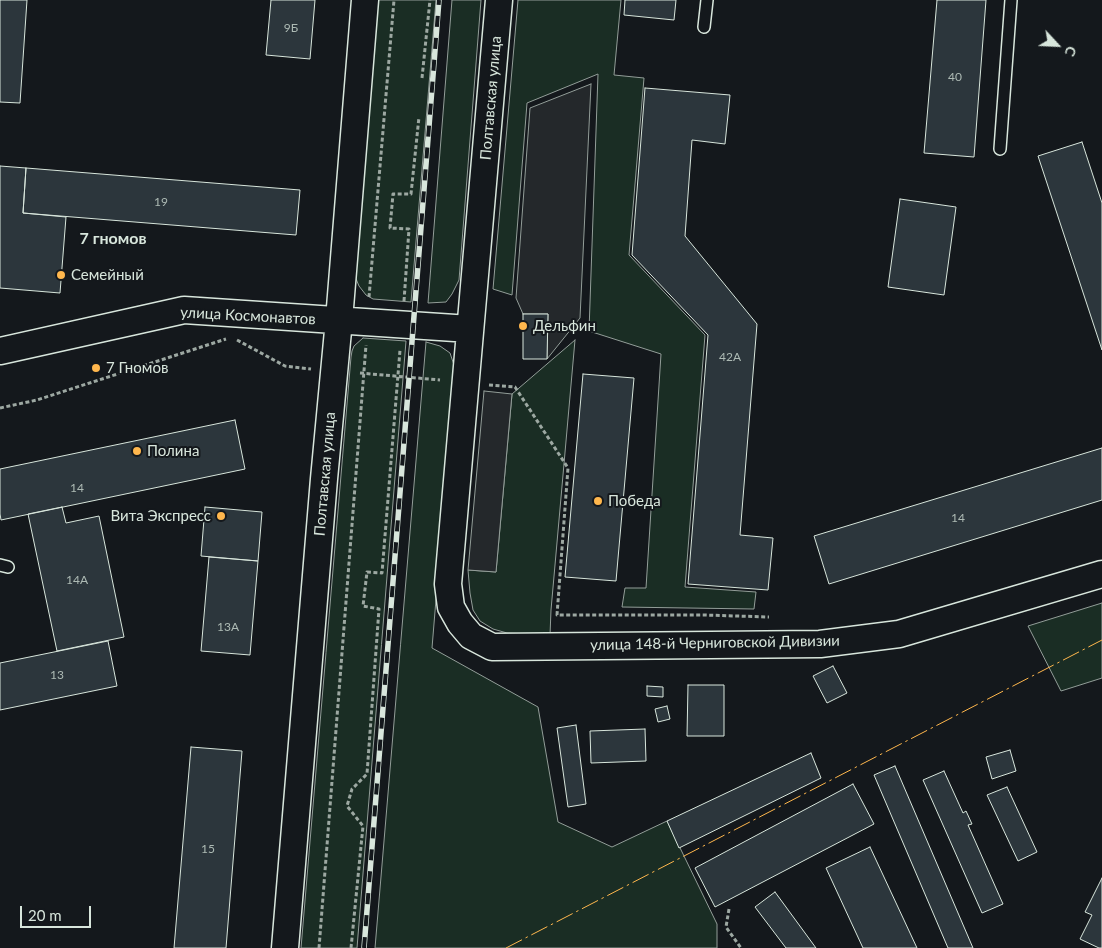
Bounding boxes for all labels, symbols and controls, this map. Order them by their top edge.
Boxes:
north arrow [1032,20,1082,70]
house number: 9Б [284,21,298,35]
street label: Полтавская улица [477,35,505,161]
text: С [1061,44,1081,59]
house number: 40 [948,70,962,84]
house number: 19 [154,195,168,209]
district label: 7 гномов [80,229,146,249]
place label: Семейный [71,266,144,284]
marker: Семейный [55,269,67,281]
street label: улица Космонавтов [180,303,316,329]
place label: Дельфин [533,317,596,335]
marker: Дельфин [517,320,529,332]
house number: 42А [719,350,741,364]
place label: 7 Гномов [106,359,168,377]
marker: 7 Гномов [90,362,102,374]
street label: Полтавская улица [311,411,339,537]
place label: Полина [147,442,199,460]
marker: Полина [131,445,143,457]
house number: 14 [70,481,84,495]
place label: Победа [608,492,661,510]
marker: Победа [592,495,604,507]
place label: Вита Экспресс [110,507,211,525]
marker: Вита Экспресс [215,510,227,522]
house number: 14 [951,511,965,525]
house number: 14А [66,573,88,587]
house number: 13А [217,620,239,634]
street label: улица 148-й Черниговской Дивизии [590,632,840,654]
house number: 13 [50,668,64,682]
house number: 15 [201,842,215,856]
scale bar [22,896,94,928]
text: 20 m [28,906,62,924]

